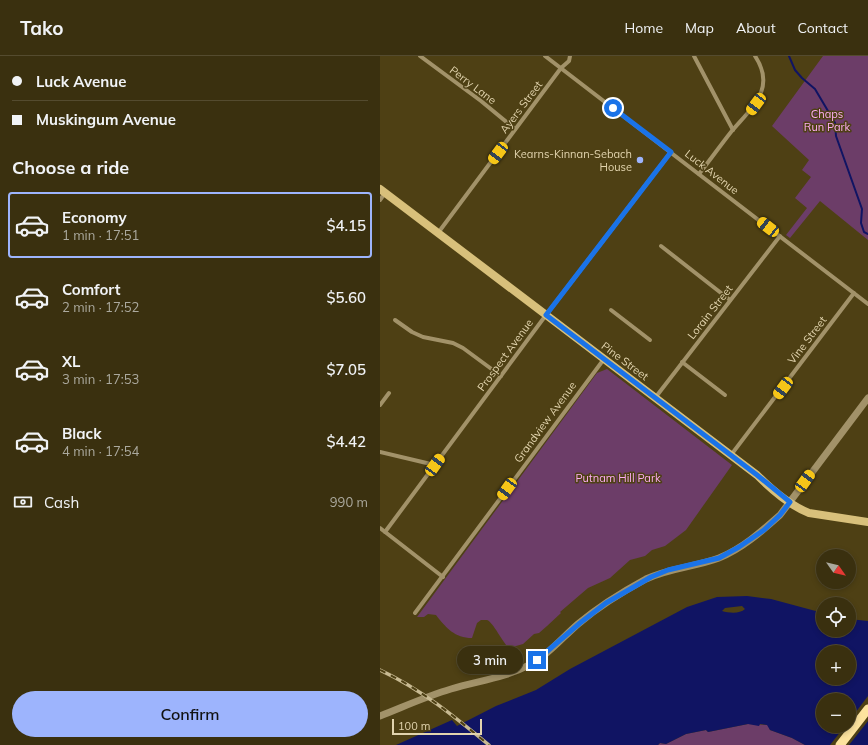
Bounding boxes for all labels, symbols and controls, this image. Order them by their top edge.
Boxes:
text: Tako [20,16,64,40]
text: Home [624,19,663,37]
text: Map [685,19,714,37]
text: About [736,19,776,37]
text: Contact [798,19,848,37]
street label: Perry Lane [447,63,499,107]
text: Luck Avenue [36,72,126,91]
street label: Ayers Street [497,78,545,136]
car [744,91,768,117]
route start [604,99,622,117]
park label: Chaps Run Park [804,107,851,134]
text: Muskingum Avenue [36,110,176,129]
car [486,140,510,166]
place label: Kearns-Kinnan-Sebach House [514,147,632,174]
street label: Luck Avenue [682,147,742,197]
marker: Kearns-Kinnan-Sebach House [635,155,645,165]
text: Choose a ride [12,156,129,179]
icon: car [14,207,50,243]
text: Economy [62,208,127,227]
car [755,215,781,239]
text: $4.15 [326,216,366,235]
text: 1 min · 17:51 [62,227,139,243]
icon: car [14,279,50,315]
text: Comfort [62,280,120,299]
street label: Lorain Street [684,282,736,342]
text: $5.60 [326,288,366,307]
text: 2 min · 17:52 [62,299,139,315]
street label: Vine Street [785,313,830,367]
street label: Prospect Avenue [474,316,536,394]
street label: Pine Street [599,339,651,383]
icon: car [14,351,50,387]
text: XL [62,352,80,371]
text: $7.05 [326,360,366,379]
text: 3 min · 17:53 [62,371,139,387]
car [771,375,795,401]
street label: Grandview Avenue [511,379,579,465]
icon: car [14,423,50,459]
text: Black [62,424,101,443]
text: $4.42 [326,432,366,451]
text: 4 min · 17:54 [62,443,139,459]
car [423,452,447,478]
car [793,468,817,494]
park label: Putnam Hill Park [575,471,661,485]
car [495,476,519,502]
icon: cash [12,491,34,513]
text: Cash [44,493,79,512]
text: 990 m [330,494,368,510]
north arrow [816,549,856,589]
map controls [816,549,856,733]
button: locate [816,597,856,637]
button: + [816,645,856,685]
callout: 3 min [457,646,523,674]
route end [528,651,546,669]
text: 3 min [473,652,507,668]
button: Confirm [12,691,368,737]
button: − [816,693,856,733]
scale bar [392,717,482,736]
text: 100 m [398,719,430,733]

